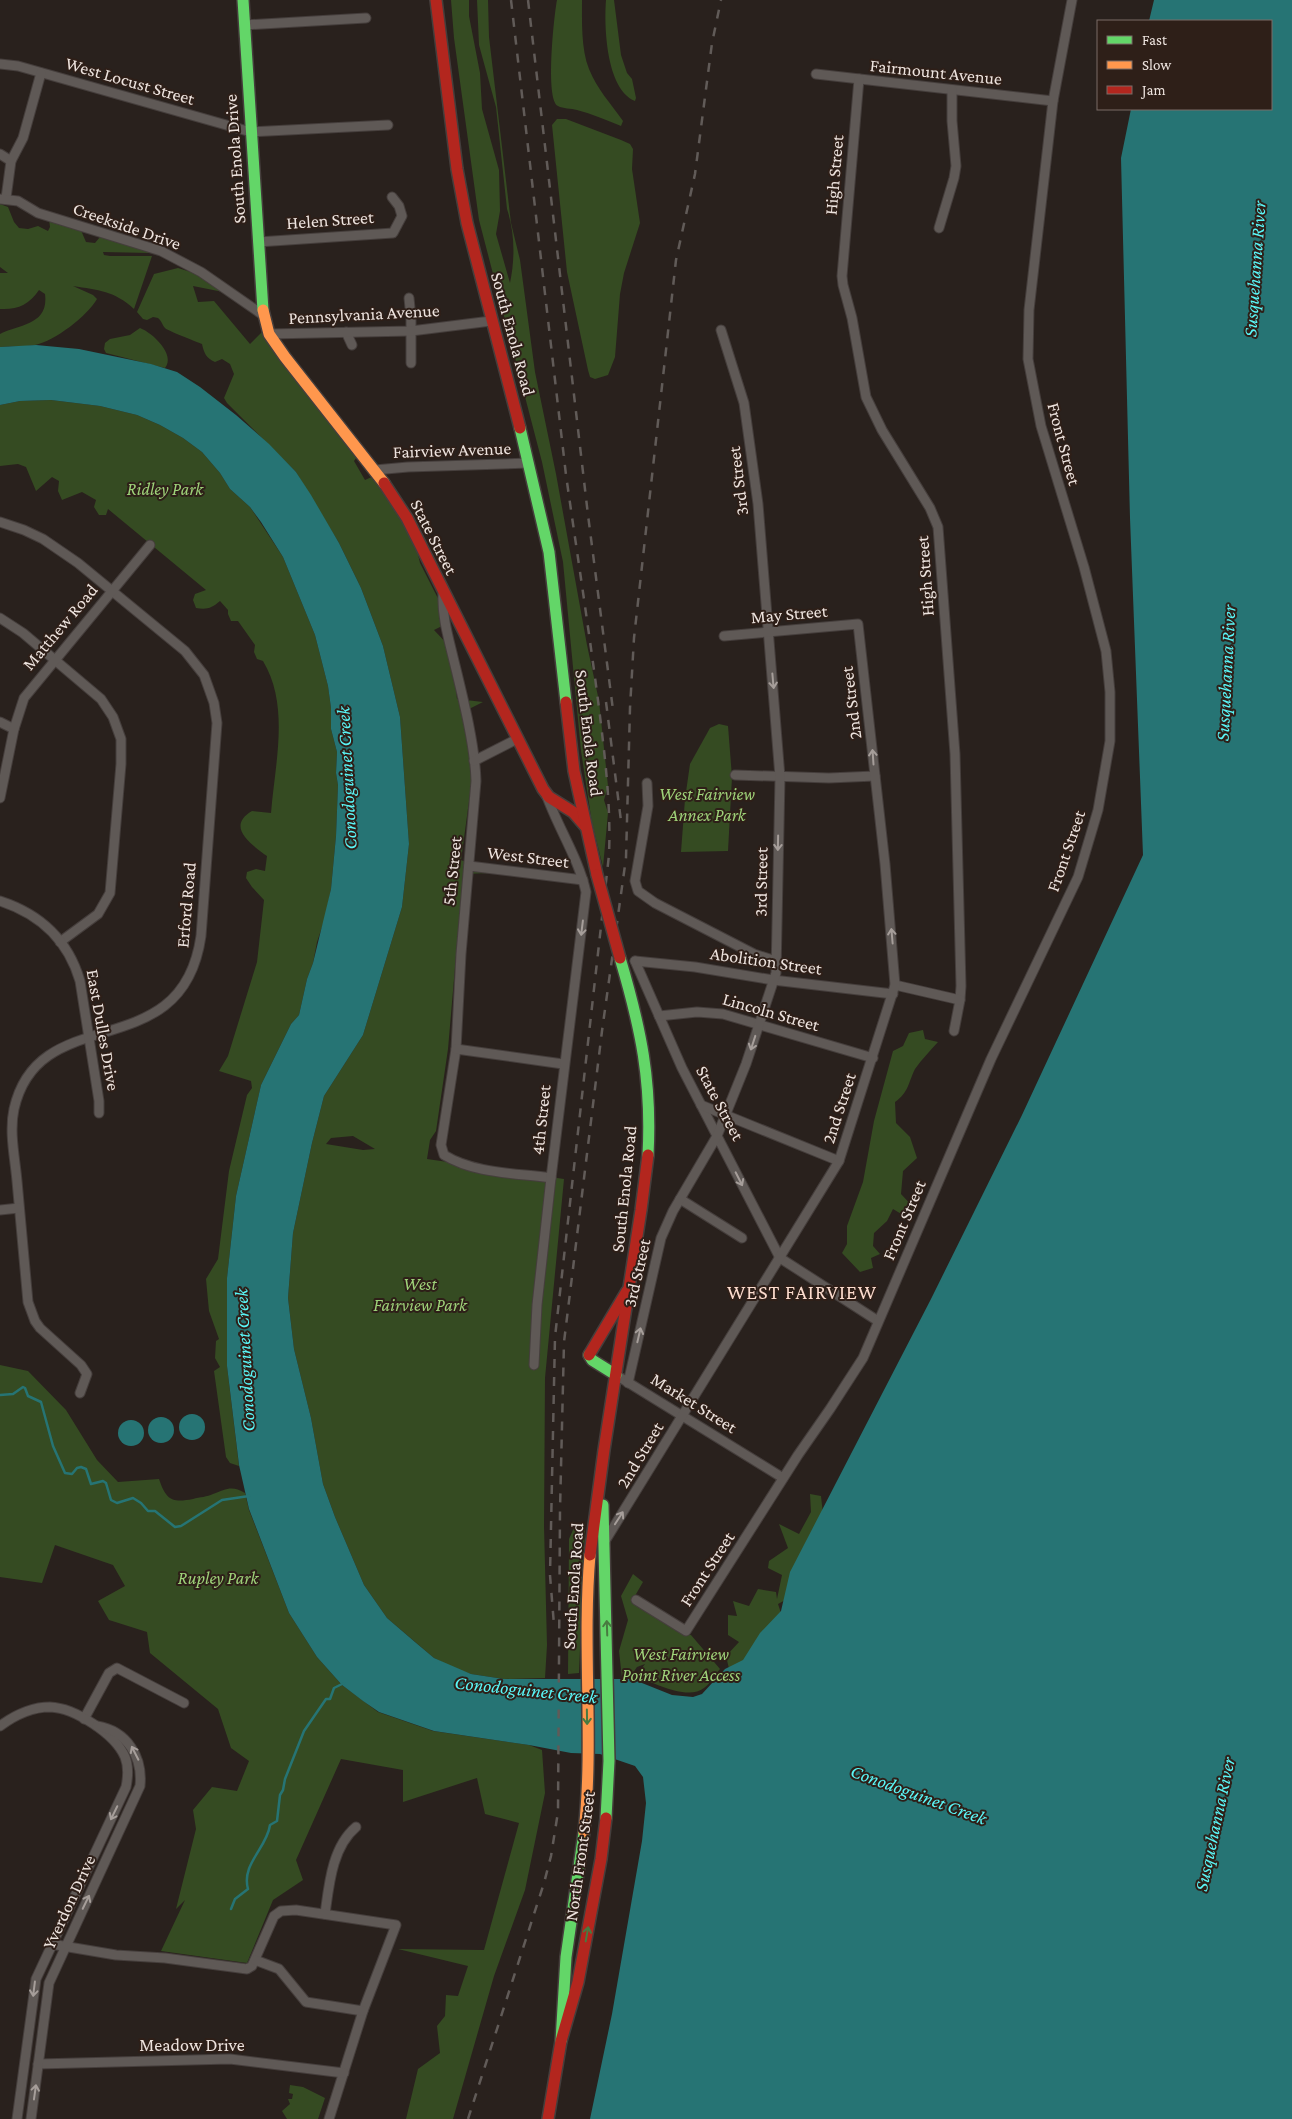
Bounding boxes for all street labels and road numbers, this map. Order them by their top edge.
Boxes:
street label: West Locust Street [63,53,198,109]
street label: Fairmount Avenue [869,55,1003,89]
street label: South Enola Drive [220,93,250,224]
street label: High Street [821,133,848,216]
street label: Creekside Drive [70,198,184,254]
street label: Helen Street [286,207,375,233]
street label: South Enola Road [487,270,539,399]
street label: Pennsylvania Avenue [288,300,440,328]
street label: Front Street [1043,400,1085,489]
street label: Fairview Avenue [392,438,512,462]
street label: 3rd Street [724,444,752,517]
street label: State Street [406,496,462,579]
street label: High Street [912,534,938,617]
street label: Matthew Road [18,580,102,674]
street label: May Street [750,601,829,627]
street label: 2nd Street [836,664,865,741]
street label: South Enola Road [571,669,607,798]
street label: Front Street [1043,807,1090,894]
street label: 5th Street [438,834,466,907]
street label: West Street [486,842,571,872]
street label: 3rd Street [750,846,772,917]
street label: Erford Road [172,861,200,949]
street label: Abolition Street [709,943,824,979]
street label: East Dulles Drive [82,968,124,1092]
street label: Lincoln Street [720,989,823,1036]
street label: State Street [692,1062,749,1145]
street label: 2nd Street [818,1069,860,1146]
street label: 4th Street [527,1083,555,1156]
street label: South Enola Road [607,1124,641,1253]
street label: Front Street [878,1176,930,1263]
street label: 3rd Street [619,1236,655,1309]
street label: Market Street [647,1369,741,1438]
street label: 2nd Street [613,1418,668,1492]
street label: South Enola Road [559,1521,587,1650]
street label: Front Street [675,1527,739,1610]
street label: North Front Street [561,1789,599,1922]
street label: Yverdon Drive [39,1852,100,1952]
street label: Meadow Drive [139,2035,245,2055]

